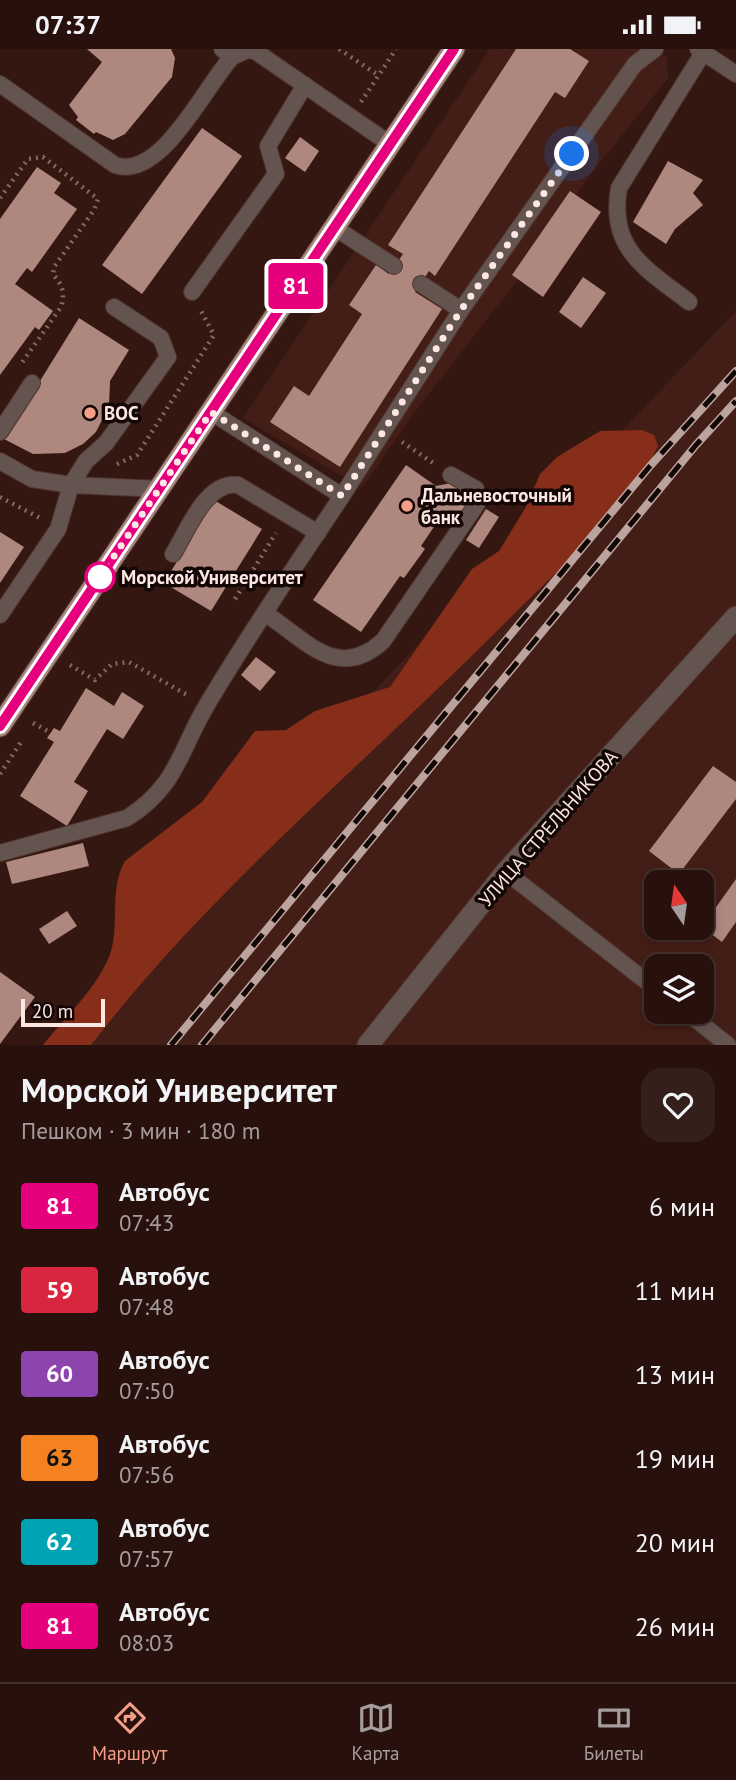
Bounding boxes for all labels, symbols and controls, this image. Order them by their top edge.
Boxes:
text: 07:37 [35,8,101,41]
your location [554,136,589,171]
line badge: 81 [264,263,328,309]
text: 81 [282,270,310,301]
place label: BOC [104,401,139,425]
marker: BOC [82,405,98,421]
place label: Дальневосточный банк [421,483,572,529]
marker: Дальневосточный банк [399,498,415,514]
marker: Морской Университет [85,562,115,592]
place label: Морской Университет [121,565,303,589]
street label: УЛИЦА СТРЕЛЬНИКОВА [473,745,623,911]
north arrow [644,870,714,940]
map controls [644,870,714,1024]
button: layers [644,954,714,1024]
scale bar [21,996,105,1028]
text: 20 m [32,999,73,1023]
text: Морской Университет [21,1068,337,1111]
button: heart [641,1068,715,1142]
text: Пешком · 3 мин · 180 m [21,1116,260,1145]
text: Автобус [119,1175,210,1208]
text: 81 [46,1190,73,1221]
text: 6 мин [649,1190,715,1223]
text: 07:43 [119,1208,174,1237]
text: Автобус [119,1259,210,1292]
text: 59 [46,1274,73,1305]
text: 11 мин [635,1274,715,1307]
text: 07:48 [119,1292,174,1321]
text: Автобус [119,1343,210,1376]
text: 60 [46,1358,73,1389]
text: 13 мин [635,1358,715,1391]
text: 07:50 [119,1376,174,1405]
text: Автобус [119,1427,210,1460]
text: 63 [46,1442,73,1473]
text: 19 мин [635,1442,715,1475]
text: 07:56 [119,1460,174,1489]
text: Автобус [119,1511,210,1544]
text: 62 [46,1526,73,1557]
text: 20 мин [635,1526,715,1559]
text: 07:57 [119,1544,174,1573]
text: Автобус [119,1595,210,1628]
text: 81 [46,1610,73,1641]
text: 26 мин [635,1610,715,1643]
text: 08:03 [119,1628,174,1657]
tab: Маршрут [92,1699,167,1765]
tab: Карта [352,1699,400,1765]
tab: Билеты [584,1699,644,1765]

